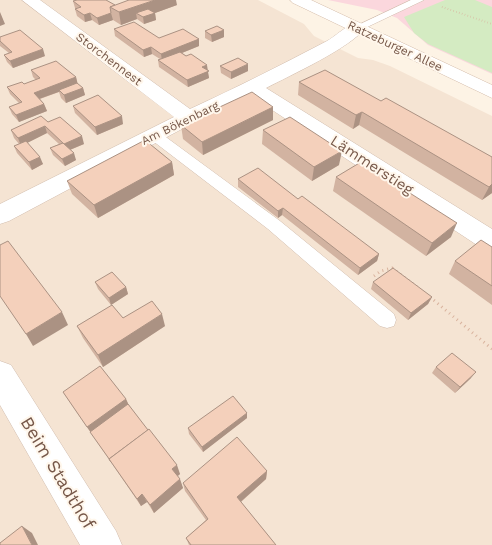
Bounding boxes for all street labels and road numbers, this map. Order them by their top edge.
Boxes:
street label: Ratzeburger Allee [345,18,445,74]
street label: Storchennest [73,30,145,88]
street label: Am Bökenbarg [139,98,222,148]
street label: Lämmerstieg [327,131,417,199]
street label: Beim Stadthof [17,413,100,533]

